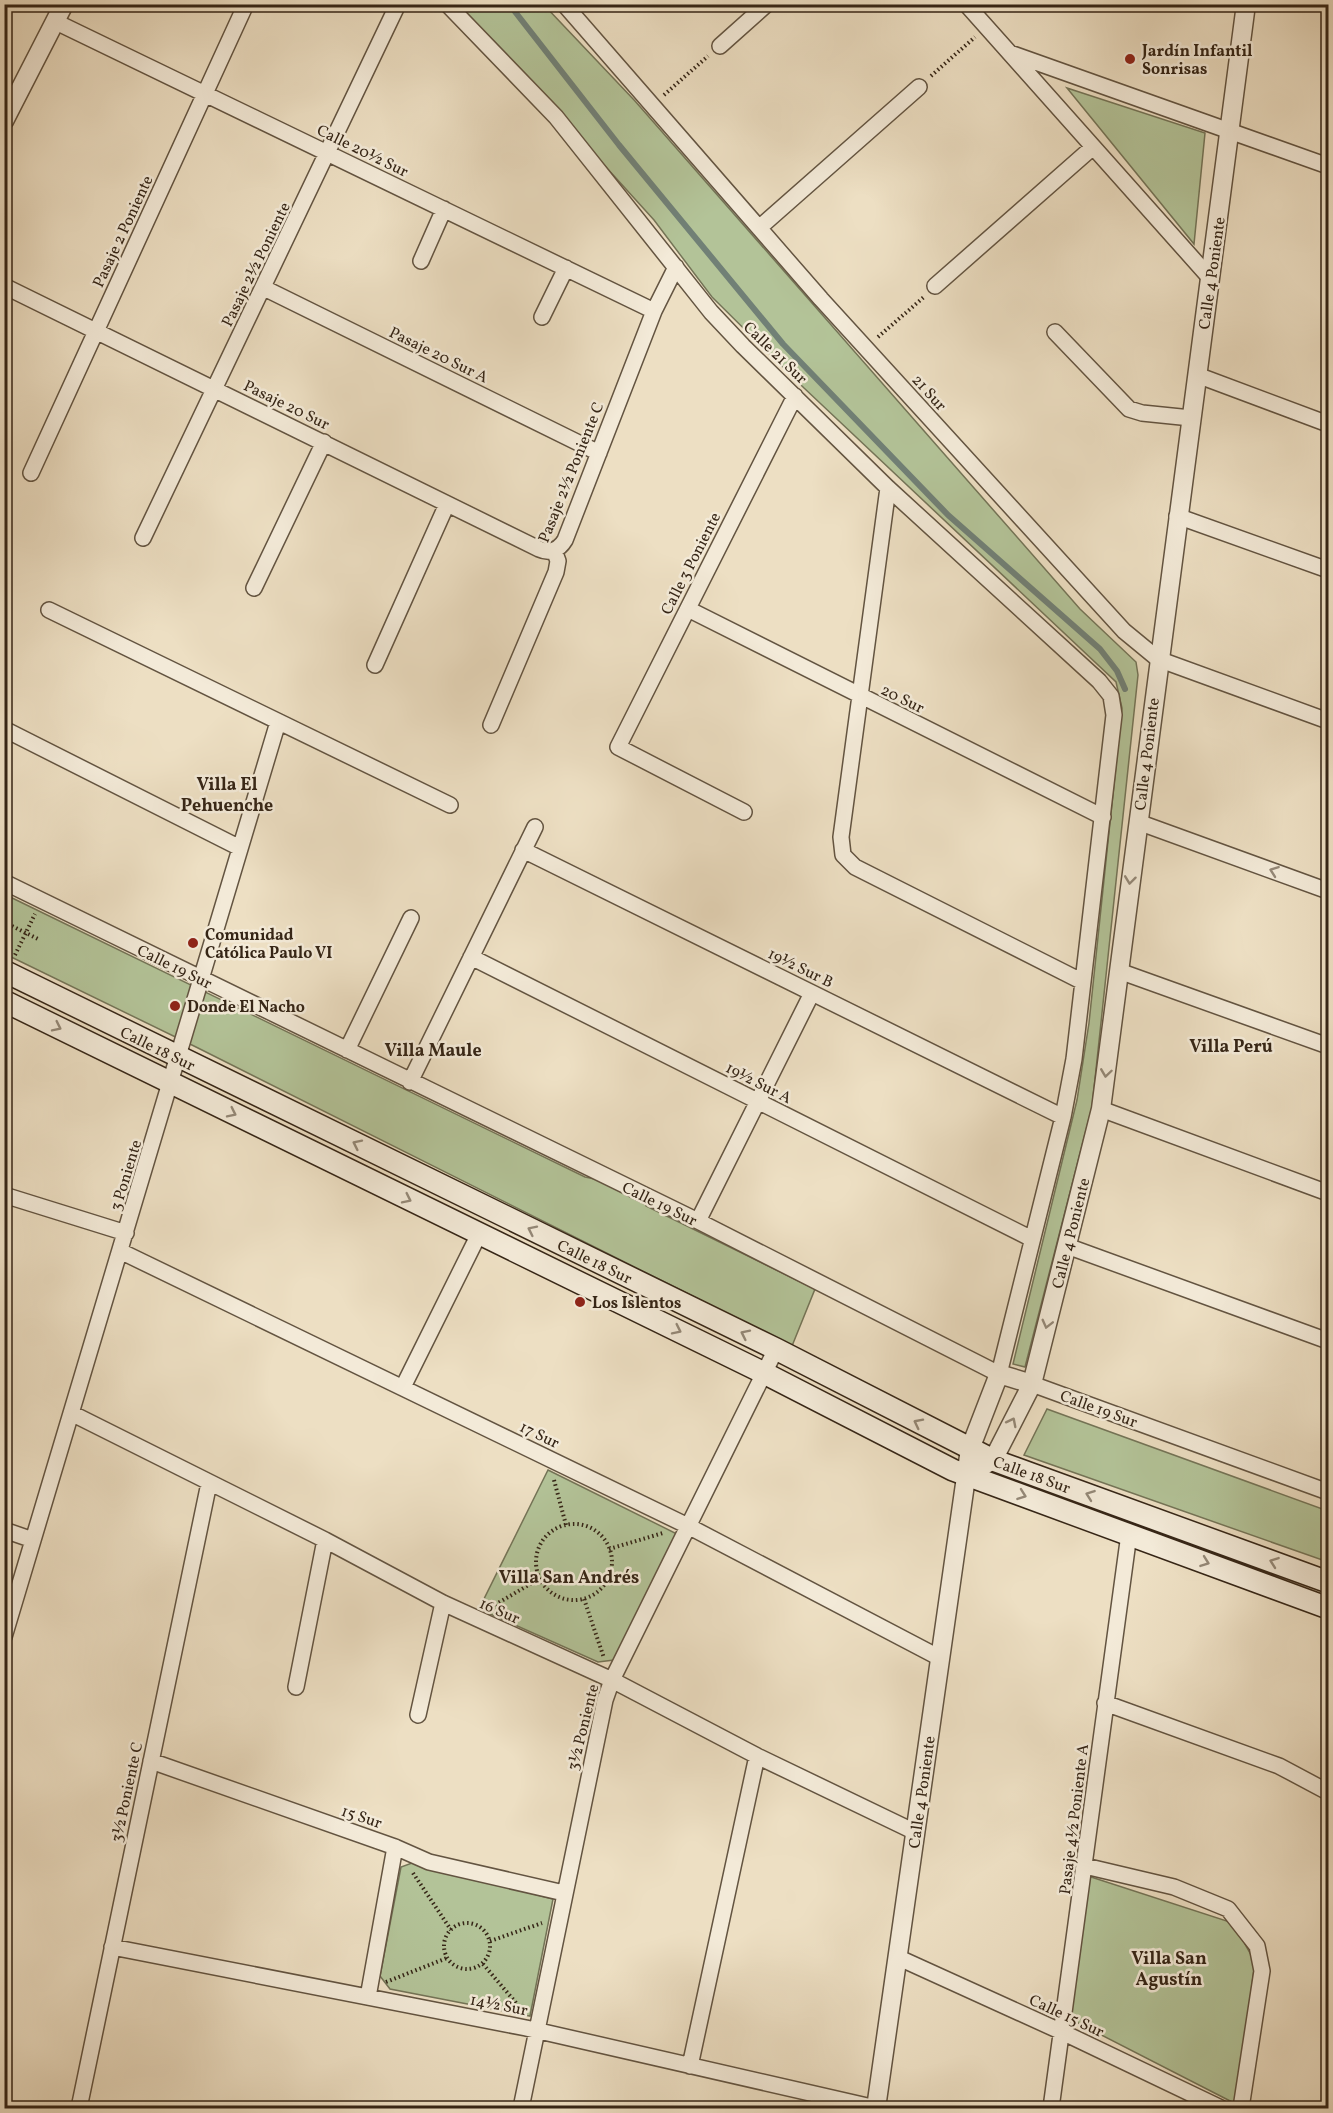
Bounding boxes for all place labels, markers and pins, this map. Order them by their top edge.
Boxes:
place label: Jardín Infantil Sonrisas [1141,41,1253,81]
marker: Jardín Infantil Sonrisas [1123,52,1137,66]
place label: Comunidad Católica Paulo VI [205,925,332,965]
marker: Comunidad Católica Paulo VI [186,936,200,950]
place label: Donde El Nacho [187,997,305,1019]
marker: Donde El Nacho [168,999,182,1013]
place label: Los Islentos [592,1293,681,1315]
marker: Los Islentos [573,1295,587,1309]

